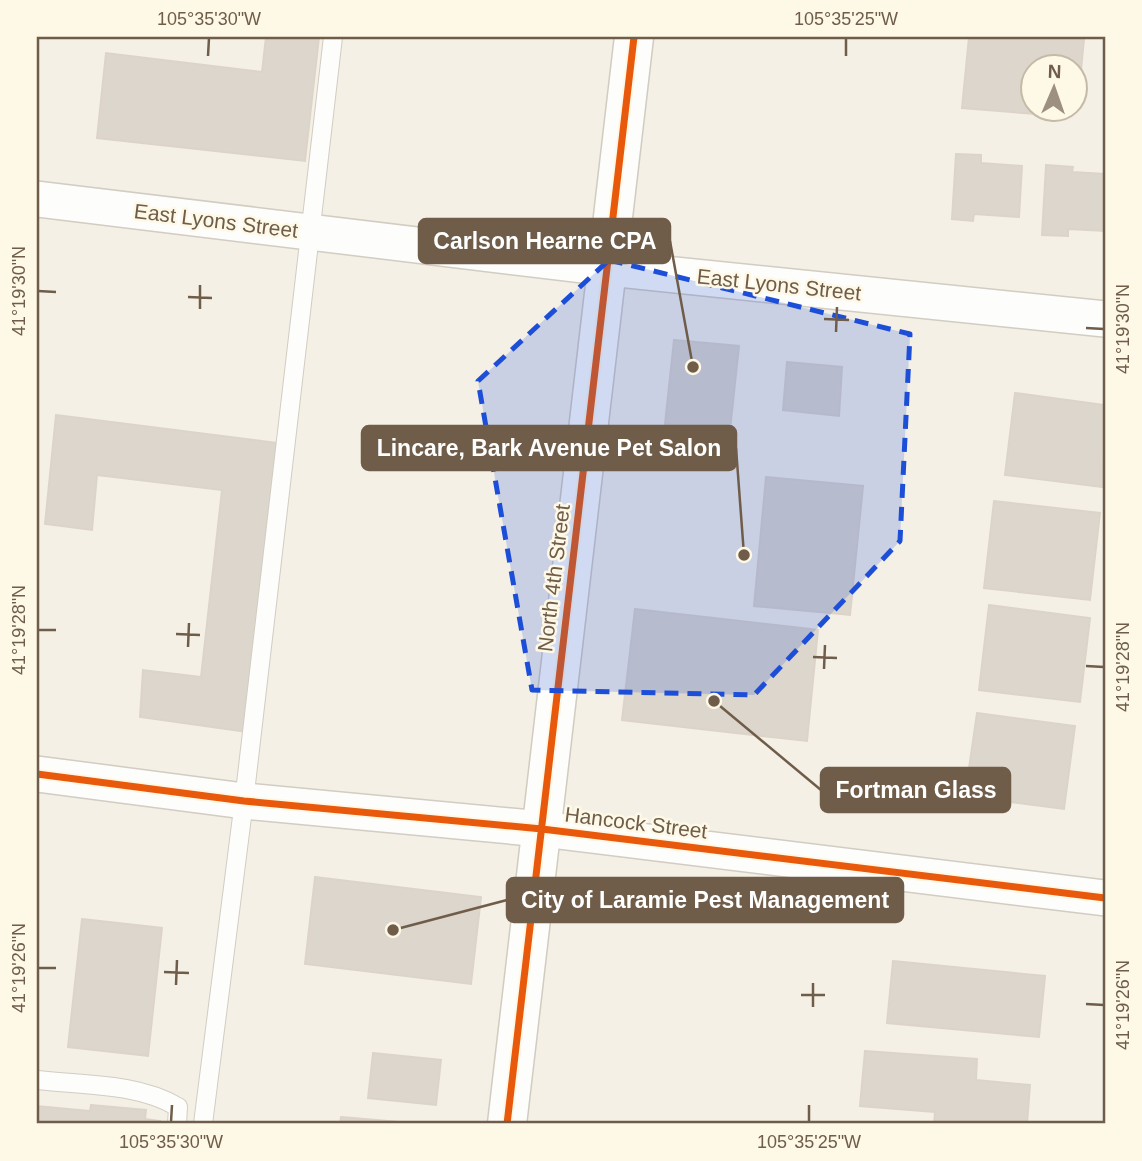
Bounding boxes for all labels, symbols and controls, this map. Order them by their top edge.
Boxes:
text: 105°35'30"W [157,9,261,29]
text: 105°35'25"W [794,9,898,29]
north arrow [1020,52,1090,122]
text: N [1047,61,1062,82]
street label: East Lyons Street [133,199,299,242]
callout: Carlson Hearne CPA [419,219,670,263]
text: Carlson Hearne CPA [433,228,657,254]
text: 41°19'30"N [9,246,29,336]
street label: East Lyons Street [696,264,862,305]
text: 41°19'30"N [1113,284,1133,374]
callout: Lincare, Bark Avenue Pet Salon [362,426,736,470]
text: Lincare, Bark Avenue Pet Salon [377,435,721,461]
street label: North 4th Street [533,503,574,653]
text: 41°19'28"N [9,585,29,675]
text: 41°19'28"N [1113,622,1133,712]
callout: Fortman Glass [821,768,1010,812]
text: Fortman Glass [835,777,997,803]
street label: Hancock Street [563,802,709,843]
callout: City of Laramie Pest Management [507,878,903,922]
text: City of Laramie Pest Management [521,887,889,913]
text: 41°19'26"N [9,923,29,1013]
text: 41°19'26"N [1113,960,1133,1050]
text: 105°35'30"W [119,1132,223,1152]
text: 105°35'25"W [757,1132,861,1152]

